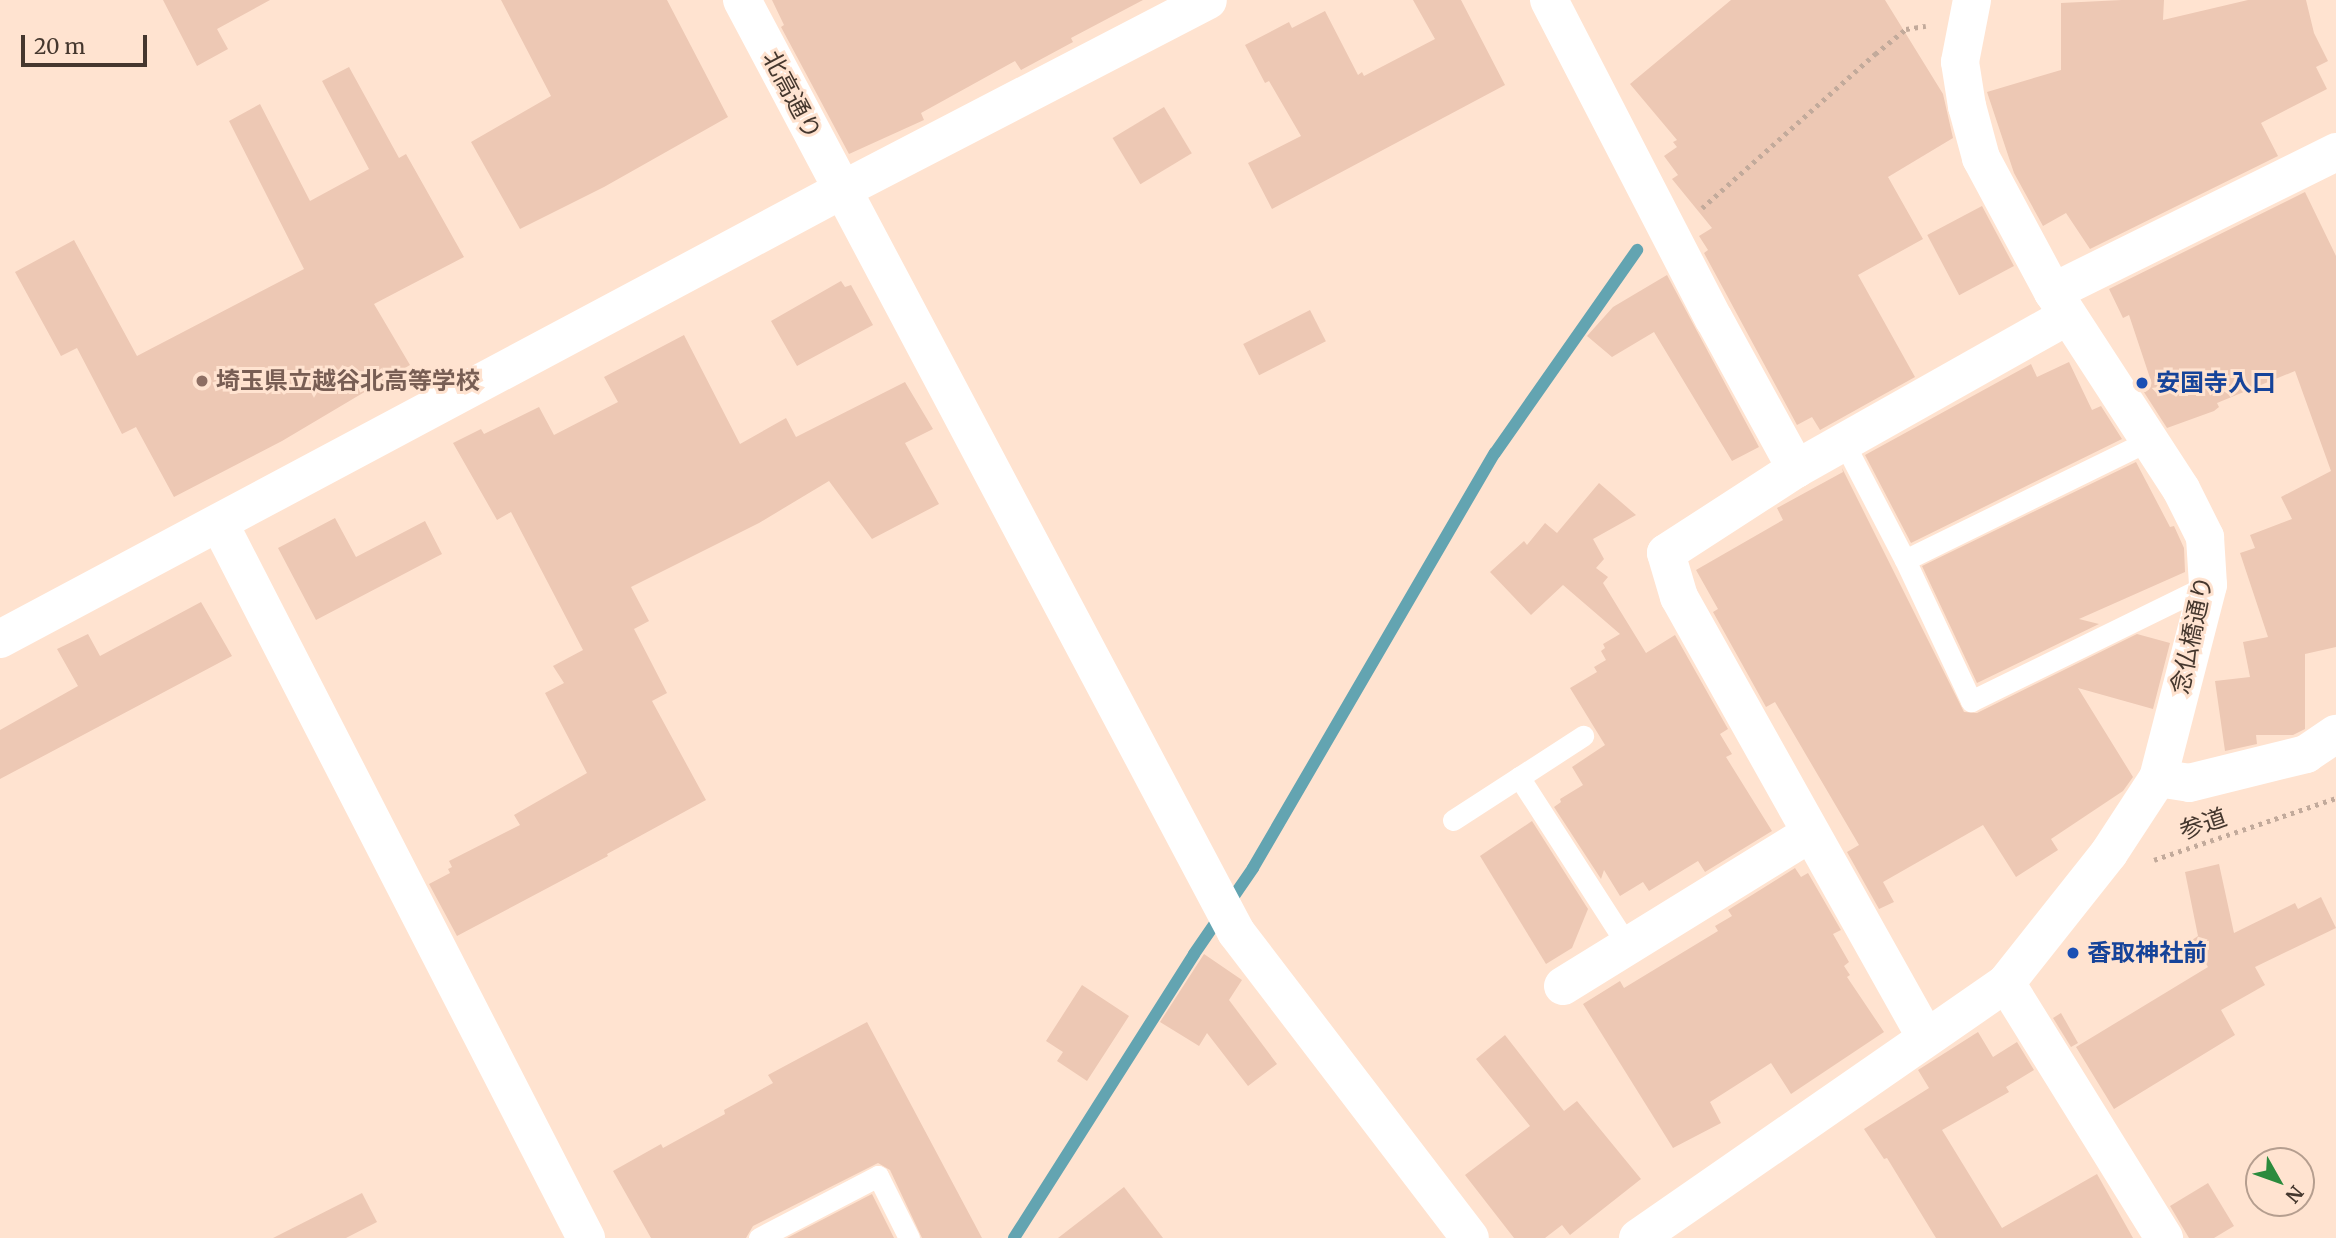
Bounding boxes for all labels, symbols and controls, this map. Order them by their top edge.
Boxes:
scale bar [24,21,150,65]
text: 20 m [34,33,85,60]
street label: 北高通り [757,46,827,144]
place label: 埼玉県立越谷北高等学校 [216,367,480,395]
place label: 安国寺入口 [2156,369,2276,397]
marker: 埼玉県立越谷北高等学校 [194,373,210,389]
marker: 安国寺入口 [2134,375,2150,391]
street label: 念仏橋通り [2165,573,2219,697]
street label: 参道 [2176,803,2230,845]
place label: 香取神社前 [2087,939,2207,967]
marker: 香取神社前 [2065,945,2081,961]
north arrow [2245,1147,2315,1217]
text: N [2281,1181,2309,1208]

